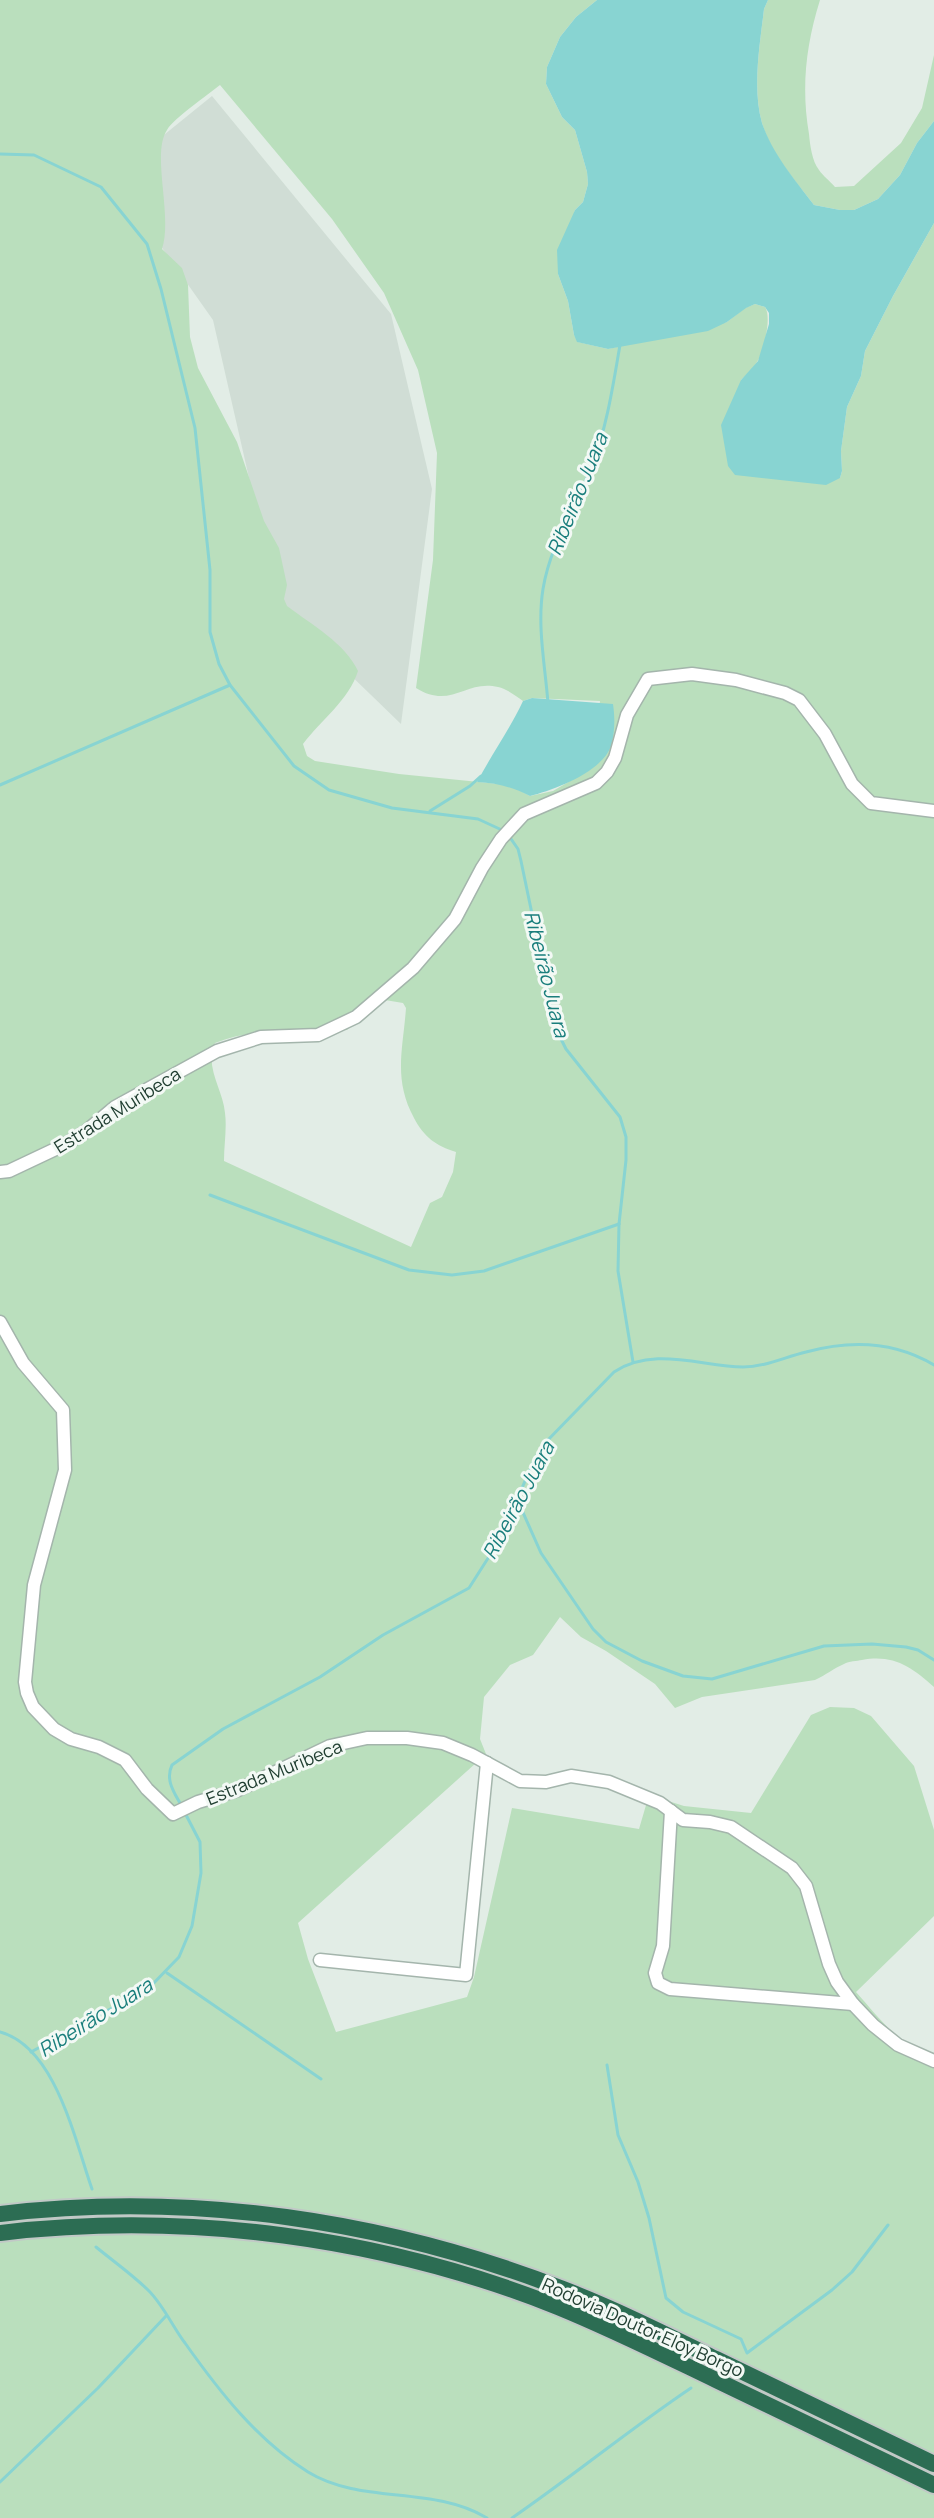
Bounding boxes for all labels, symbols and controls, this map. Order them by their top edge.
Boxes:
water label: Ribeirão Juara [540,428,614,559]
water label: Ribeirão Juara [518,908,576,1041]
street label: Estrada Muribeca [49,1061,185,1159]
water label: Ribeirão Juara [476,1436,561,1563]
street label: Estrada Muribeca [202,1734,346,1810]
water label: Ribeirão Juara [33,1971,158,2063]
street label: Rodovia Doutor Eloy Borgo [539,2272,747,2382]

